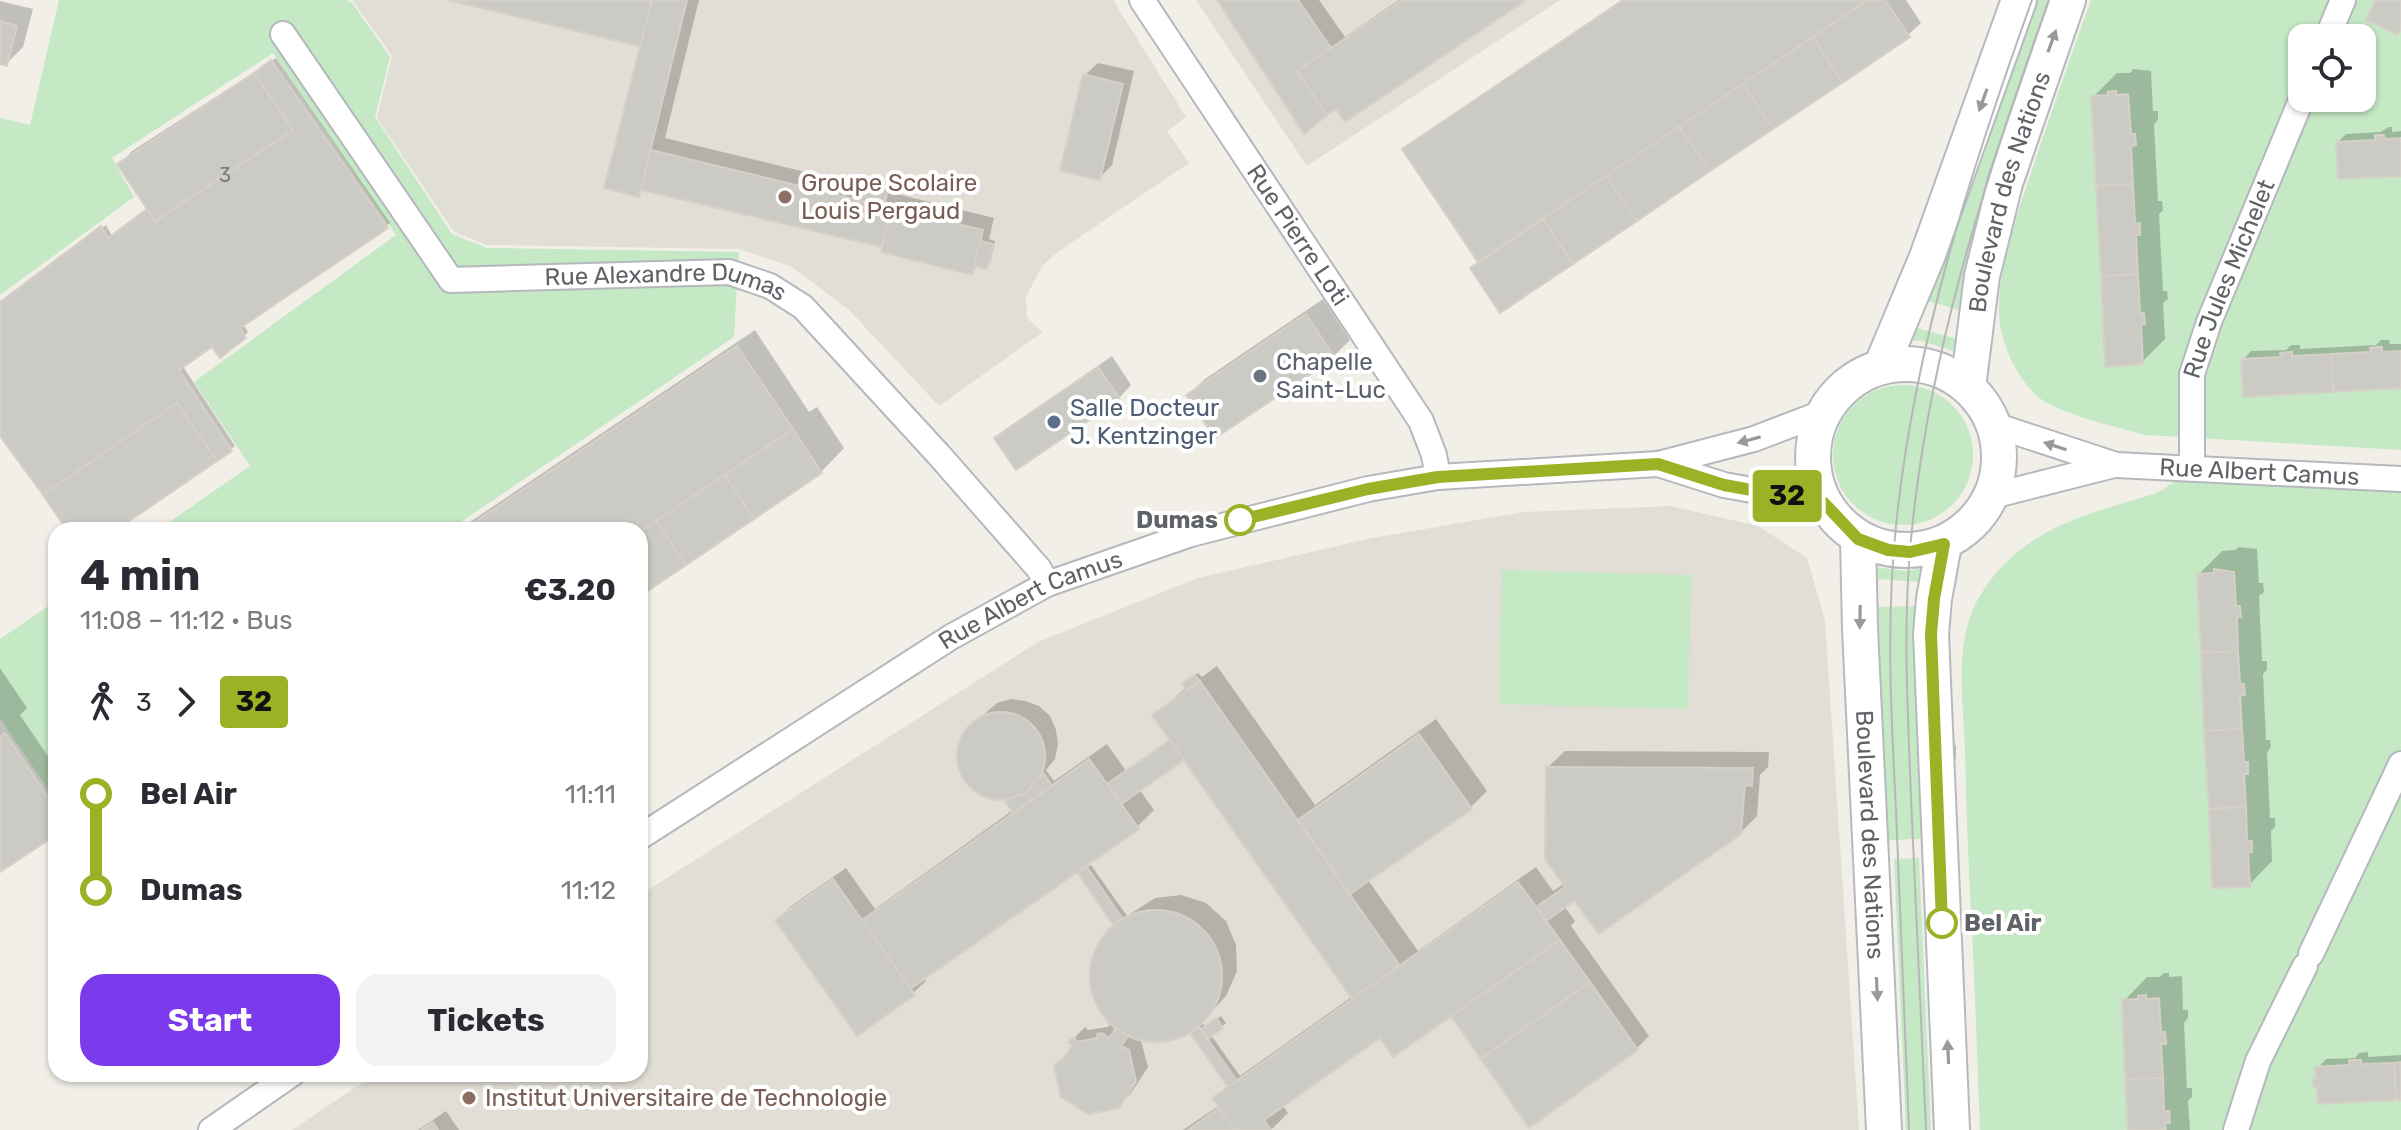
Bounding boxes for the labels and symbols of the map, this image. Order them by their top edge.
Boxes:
one-way arrow [2047,29,2059,53]
street label: Boulevard des Nations [1964,68,2056,314]
one-way arrow [1976,88,1989,112]
street label: Rue Pierre Loti [1241,159,1355,311]
house number: 3 [219,163,231,187]
place label: Groupe Scolaire Louis Pergaud [801,169,977,225]
street label: Rue Jules Michelet [2178,175,2281,382]
marker: Groupe Scolaire Louis Pergaud [776,188,794,206]
street label: Rue Alexandre Dumas [544,258,792,307]
place label: Chapelle Saint-Luc [1276,348,1386,404]
marker: Chapelle Saint-Luc [1251,367,1269,385]
place label: Salle Docteur J. Kentzinger [1070,394,1219,450]
marker: Salle Docteur J. Kentzinger [1045,413,1063,431]
one-way arrow [1736,434,1760,447]
one-way arrow [2042,439,2066,451]
street label: Rue Albert Camus [2159,453,2360,491]
line badge: 32 [1751,470,1823,522]
marker: Dumas [1225,505,1255,535]
place label: Dumas [1136,506,1218,534]
street label: Rue Albert Camus [933,545,1126,655]
one-way arrow [1854,605,1866,630]
street label: Boulevard des Nations [1850,709,1890,960]
marker: Bel Air [1927,908,1957,938]
place label: Bel Air [1964,909,2042,937]
one-way arrow [1871,977,1884,1002]
one-way arrow [1941,1039,1954,1064]
place label: Institut Universitaire de Technologie [485,1084,887,1112]
marker: Institut Universitaire de Technologie [460,1089,478,1107]

